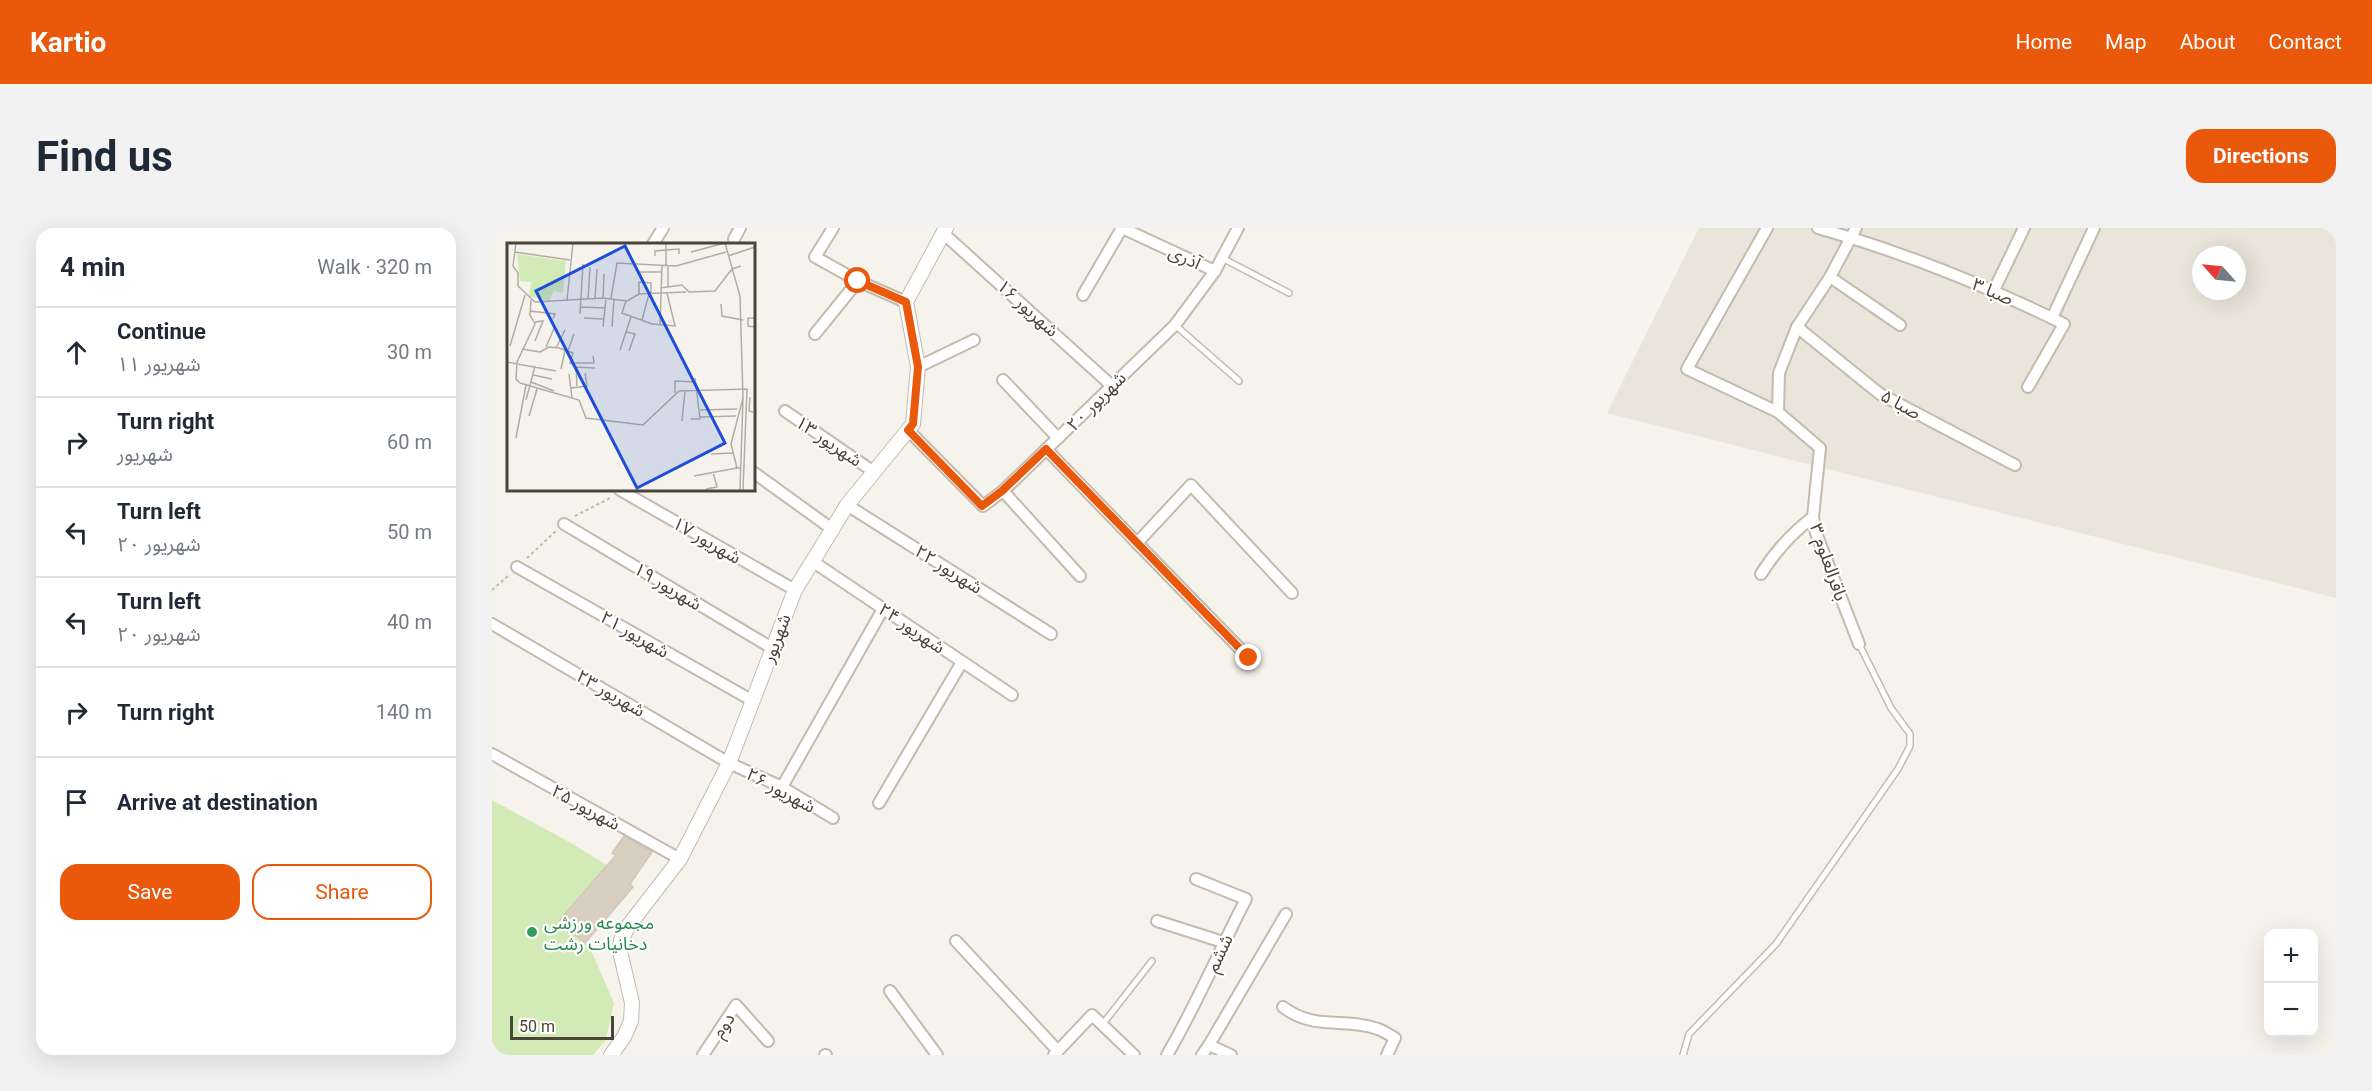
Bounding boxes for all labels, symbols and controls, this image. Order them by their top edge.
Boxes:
text: Kartio [30,26,106,59]
text: Home [2016,30,2072,54]
text: Map [2105,30,2147,54]
text: About [2180,30,2236,54]
text: Contact [2269,30,2342,54]
button: Directions [2186,129,2336,183]
text: Find us [36,132,173,181]
street label: آذری [1165,240,1205,275]
inset map [507,243,754,490]
north arrow [2192,246,2246,300]
text: 4 min [60,252,125,282]
text: Walk · 320 m [317,255,432,279]
route start [844,267,870,293]
street label: صبا ۳ [1969,273,2017,309]
street label: شهریور ۱۶ [992,275,1063,342]
text: Continue [117,319,206,344]
icon: ahead [60,336,93,369]
text: 30 m [387,340,432,364]
text: شهریور ۱۱ [117,352,201,376]
street label: شهریور ۲۰ [1062,367,1131,436]
street label: صبا ۵ [1877,385,1925,423]
text: Turn right [117,409,214,434]
street label: شهریور ۱۳ [791,411,866,472]
icon: right [60,426,93,459]
text: 60 m [387,430,432,454]
text: شهریور [117,442,173,466]
text: Turn left [117,499,201,524]
street label: شهریور ۱۷ [669,512,745,569]
icon: left [60,516,93,549]
text: 50 m [387,520,432,544]
street label: باقرالعلوم ۳ [1802,521,1852,605]
text: شهریور ۲۰ [117,532,201,556]
street label: شهریور ۲۲ [911,540,987,599]
street label: شهریور ۱۹ [630,558,706,615]
text: Turn left [117,589,201,614]
street label: شهریور ۲۴ [874,598,949,659]
icon: left [60,606,93,639]
street label: شهریور ۲۱ [597,606,673,663]
text: 40 m [387,610,432,634]
street label: شهریور [757,611,796,667]
text: شهریور ۲۰ [117,622,201,646]
route end [1235,644,1261,670]
street label: شهریور ۲۳ [573,665,649,722]
icon: right [60,696,93,729]
text: Turn right [117,700,214,725]
text: 140 m [376,700,432,724]
street label: شهریور ۲۶ [742,763,819,818]
street label: شهریور ۲۵ [547,780,624,835]
icon: arrive [60,786,93,819]
text: Arrive at destination [117,790,318,815]
button: Save [60,864,240,920]
button: Share [252,864,432,920]
place label: مجموعه ورزشی دخانیات رشت [544,912,654,955]
marker: مجموعه ورزشی دخانیات رشت [525,925,539,939]
map controls [2264,929,2318,1037]
button: + [2264,929,2318,983]
street label: ششم [1201,931,1240,977]
button: − [2264,983,2318,1037]
street label: دوم [707,1009,742,1044]
scale bar [510,1013,614,1040]
text: 50 m [519,1017,555,1036]

